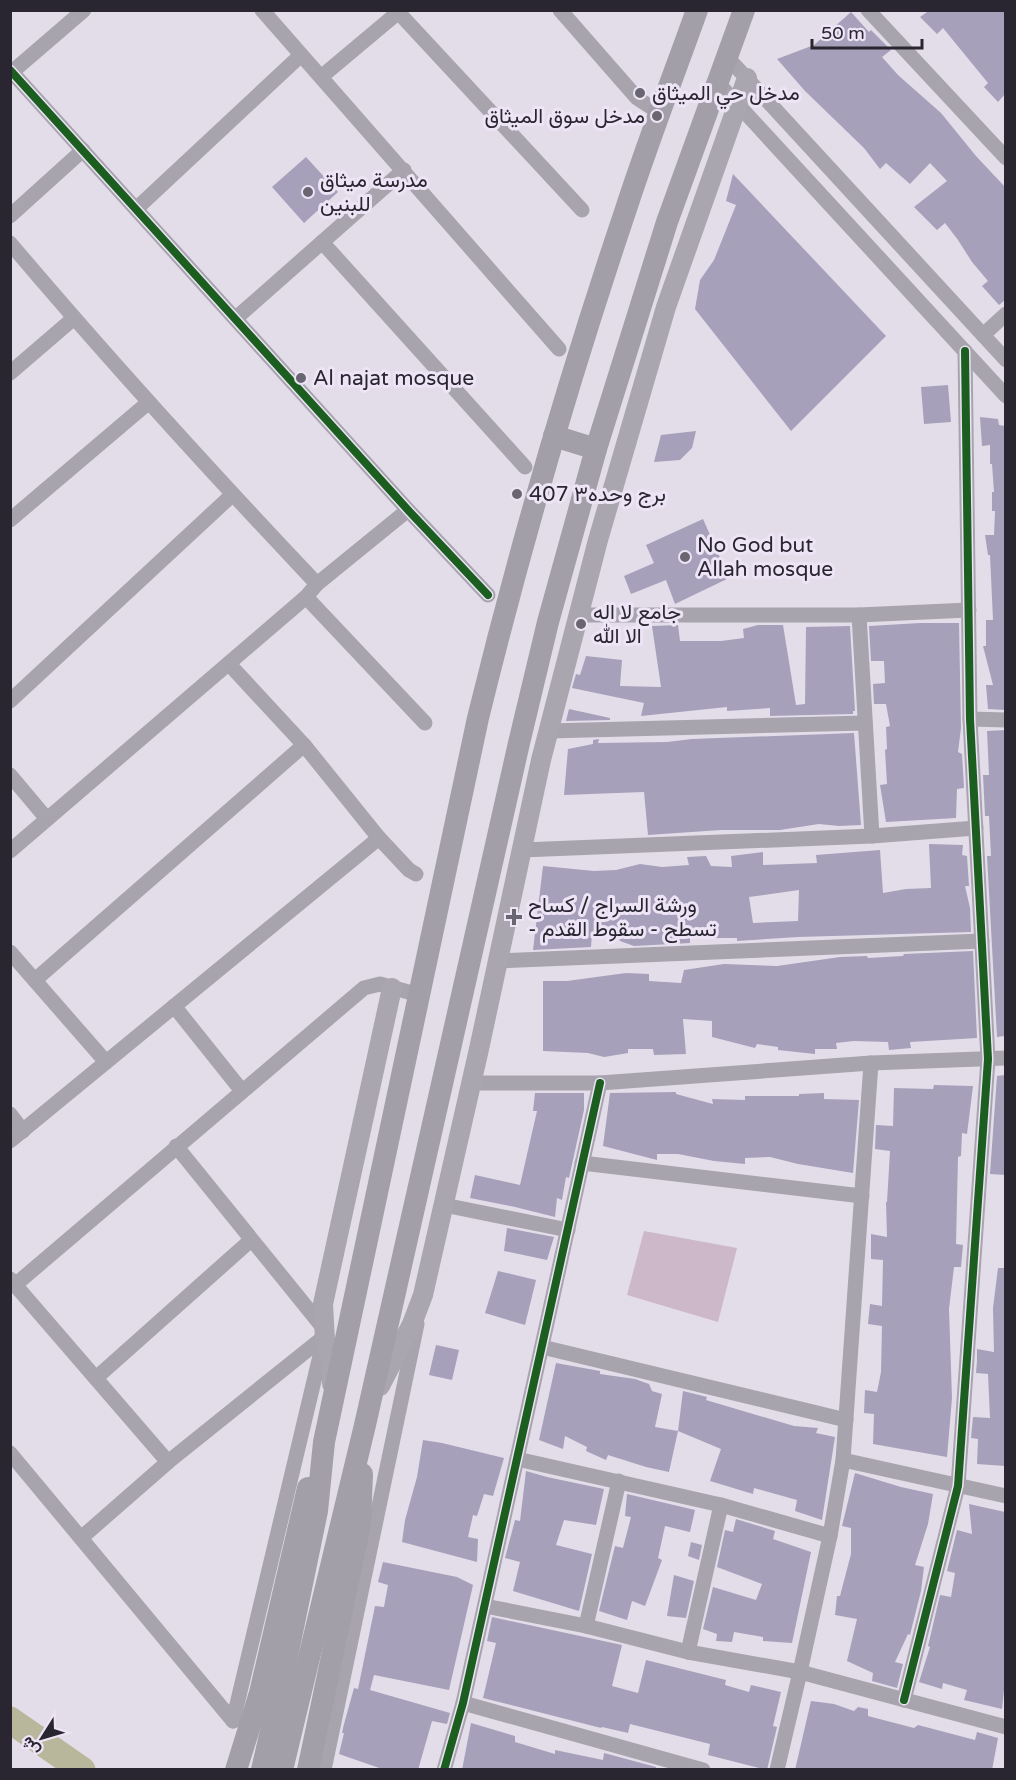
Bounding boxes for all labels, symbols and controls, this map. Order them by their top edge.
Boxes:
scale bar [812,12,922,50]
text: 50 m [821,22,865,44]
place label: مدخل حي الميثاق [652,81,800,110]
marker: مدخل حي الميثاق [633,86,647,100]
place label: مدخل سوق الميثاق [484,104,645,129]
marker: مدخل سوق الميثاق [650,109,664,123]
place label: مدرسة ميثاق للبنين [320,168,428,217]
marker: مدرسة ميثاق للبنين [301,185,315,199]
place label: Al najat mosque [313,366,474,391]
marker: Al najat mosque [294,371,308,385]
place label: برج وحده٣ 407 [529,482,666,508]
marker: برج وحده٣ 407 [510,487,524,501]
place label: No God but Allah mosque [697,533,833,582]
marker: No God but Allah mosque [678,550,692,564]
place label: جامع لا اله الا الله [593,600,681,649]
marker: جامع لا اله الا الله [574,617,588,631]
place label: ورشة السراج / كساح - تسطح - سقوط القدم [528,893,717,943]
marker: ورشة السراج / كساح - تسطح - سقوط القدم [505,908,523,926]
north arrow [12,1708,72,1768]
text: ش [17,1733,45,1760]

